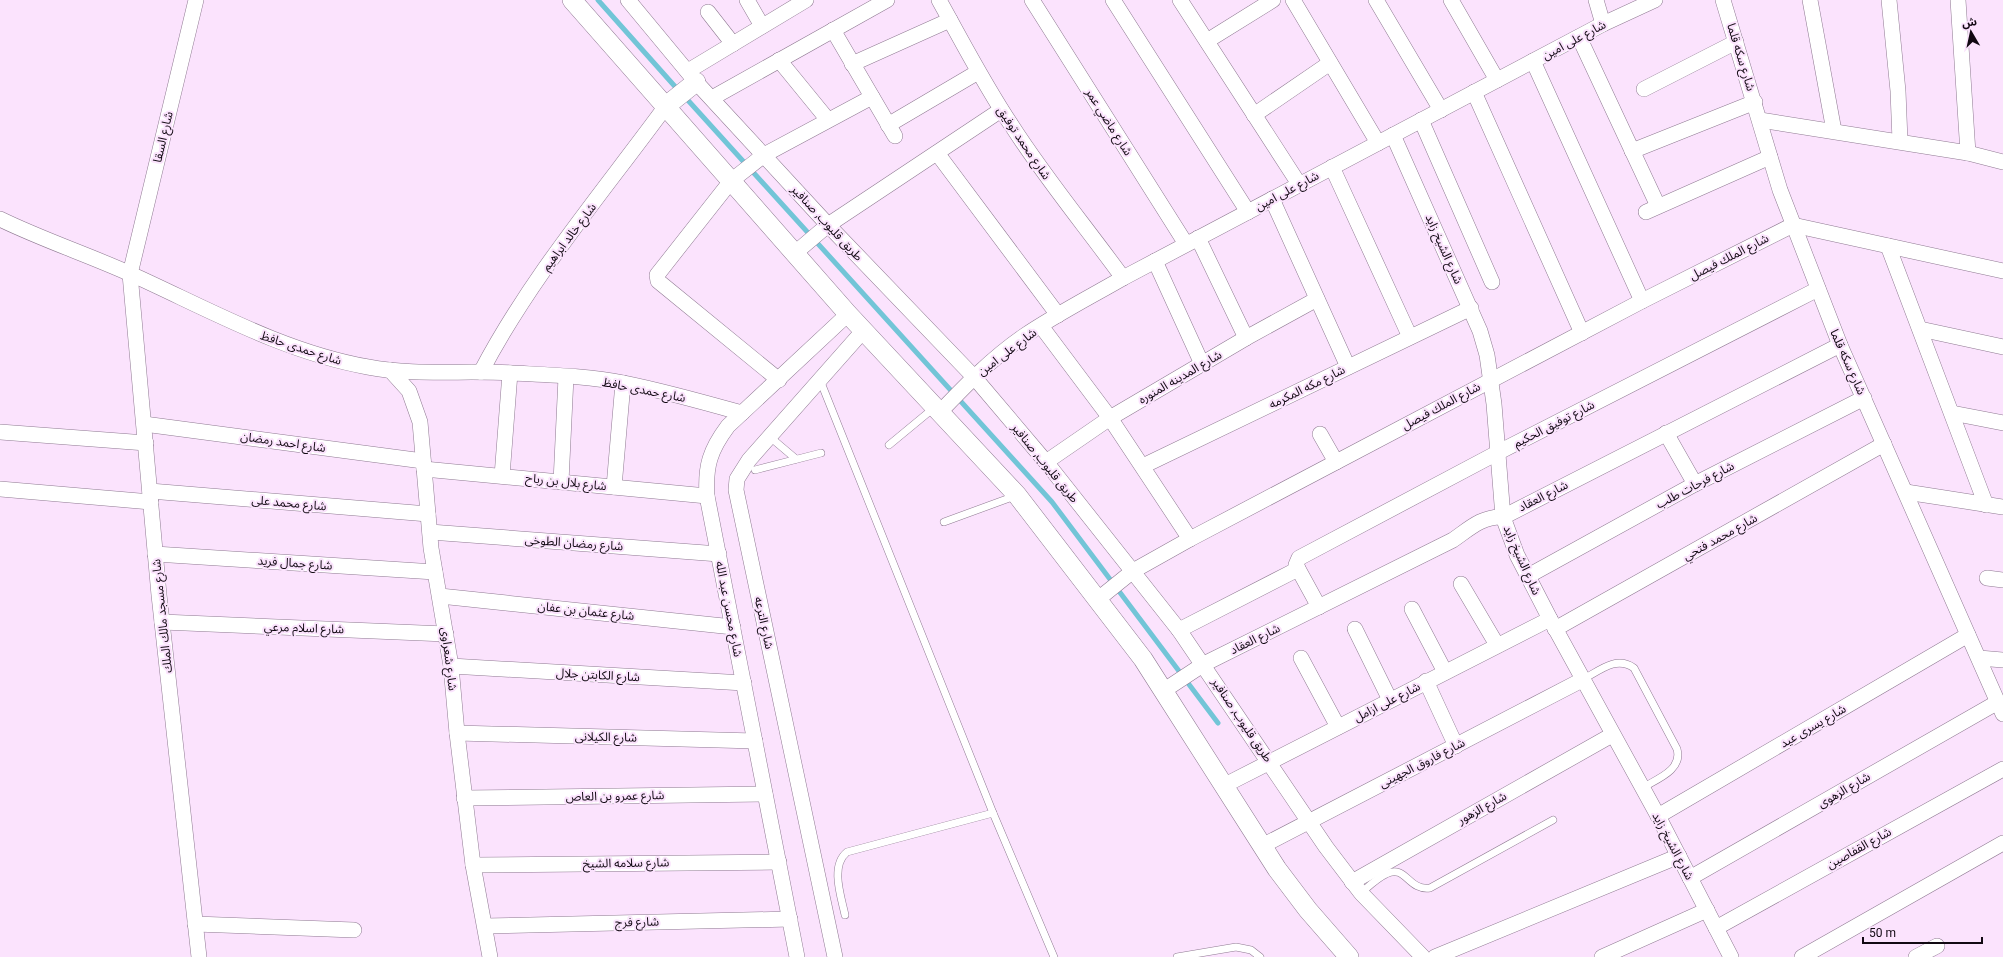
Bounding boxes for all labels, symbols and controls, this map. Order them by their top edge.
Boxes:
north arrow [1951,12,1991,52]
text: ش [1961,15,1978,30]
street label: شارع على امين [1540,17,1609,64]
street label: شارع سكه قلما [1722,21,1758,93]
street label: شارع ماضي عمر [1080,85,1135,160]
street label: شارع محمد توفيق [993,104,1054,183]
street label: شارع السقا [150,110,178,164]
street label: شارع على امين [1253,168,1322,215]
street label: طريق قليوب, صنافير [787,182,866,264]
street label: شارع خالد ابراهيم [539,200,601,275]
street label: شارع الشيخ زايد [1421,212,1466,287]
street label: شارع الملك فيصل [1687,231,1772,285]
street label: شارع على امين [975,325,1040,380]
street label: شارع سكه قلما [1826,327,1869,398]
street label: شارع حمدى حافظ [258,328,343,370]
street label: شارع المدينه المنوره [1136,348,1225,408]
street label: شارع مكه المكرمه [1267,363,1348,413]
street label: شارع حمدى حافظ [601,375,687,407]
street label: شارع الملك فيصل [1399,379,1484,434]
street label: شارع توفيق الحكيم [1511,398,1598,452]
street label: طريق قليوب, صنافير [1007,420,1081,506]
street label: شارع احمد رمضان [239,429,327,457]
street label: شارع فرحات طلب [1654,459,1737,513]
street label: شارع بلال بن رباح [525,471,607,495]
street label: شارع العقاد [1516,478,1571,516]
street label: شارع محمد على [251,493,327,515]
street label: شارع محمد فتحي [1680,511,1761,566]
street label: شارع الشيخ زايد [1499,523,1544,598]
street label: شارع رمضان الطوخى [524,533,624,555]
street label: شارع جمال فريد [257,553,333,575]
street label: شارع مسجد مالك الملك [149,558,177,674]
street label: شارع محسن عبد الله [711,560,745,658]
street label: شارع الترعه [750,596,776,651]
street label: شارع عثمان بن عفان [537,599,635,625]
street label: شارع اسلام مرعي [264,620,344,639]
street label: شارع العقاد [1228,621,1283,659]
street label: شارع شعراوى [436,626,460,692]
street label: شارع الكابتن جلال [556,666,640,686]
street label: طريق قليوب, صنافير [1207,675,1275,765]
street label: شارع على ازامل [1351,679,1423,727]
street label: شارع يسرى عيد [1777,701,1850,752]
street label: شارع الكيلانى [575,729,637,747]
street label: شارع فاروق الجهينى [1377,735,1468,792]
street label: شارع الزهوى [1815,769,1874,812]
street label: شارع عمرو بن العاص [565,788,665,806]
street label: شارع الزهور [1454,789,1510,829]
street label: شارع الشيخ زايد [1648,810,1697,883]
street label: شارع القفاصين [1824,824,1895,873]
street label: شارع سلامه الشيخ [583,855,669,873]
street label: شارع فرج [615,915,659,931]
scale bar [1863,919,1982,945]
text: 50 m [1869,926,1896,940]

